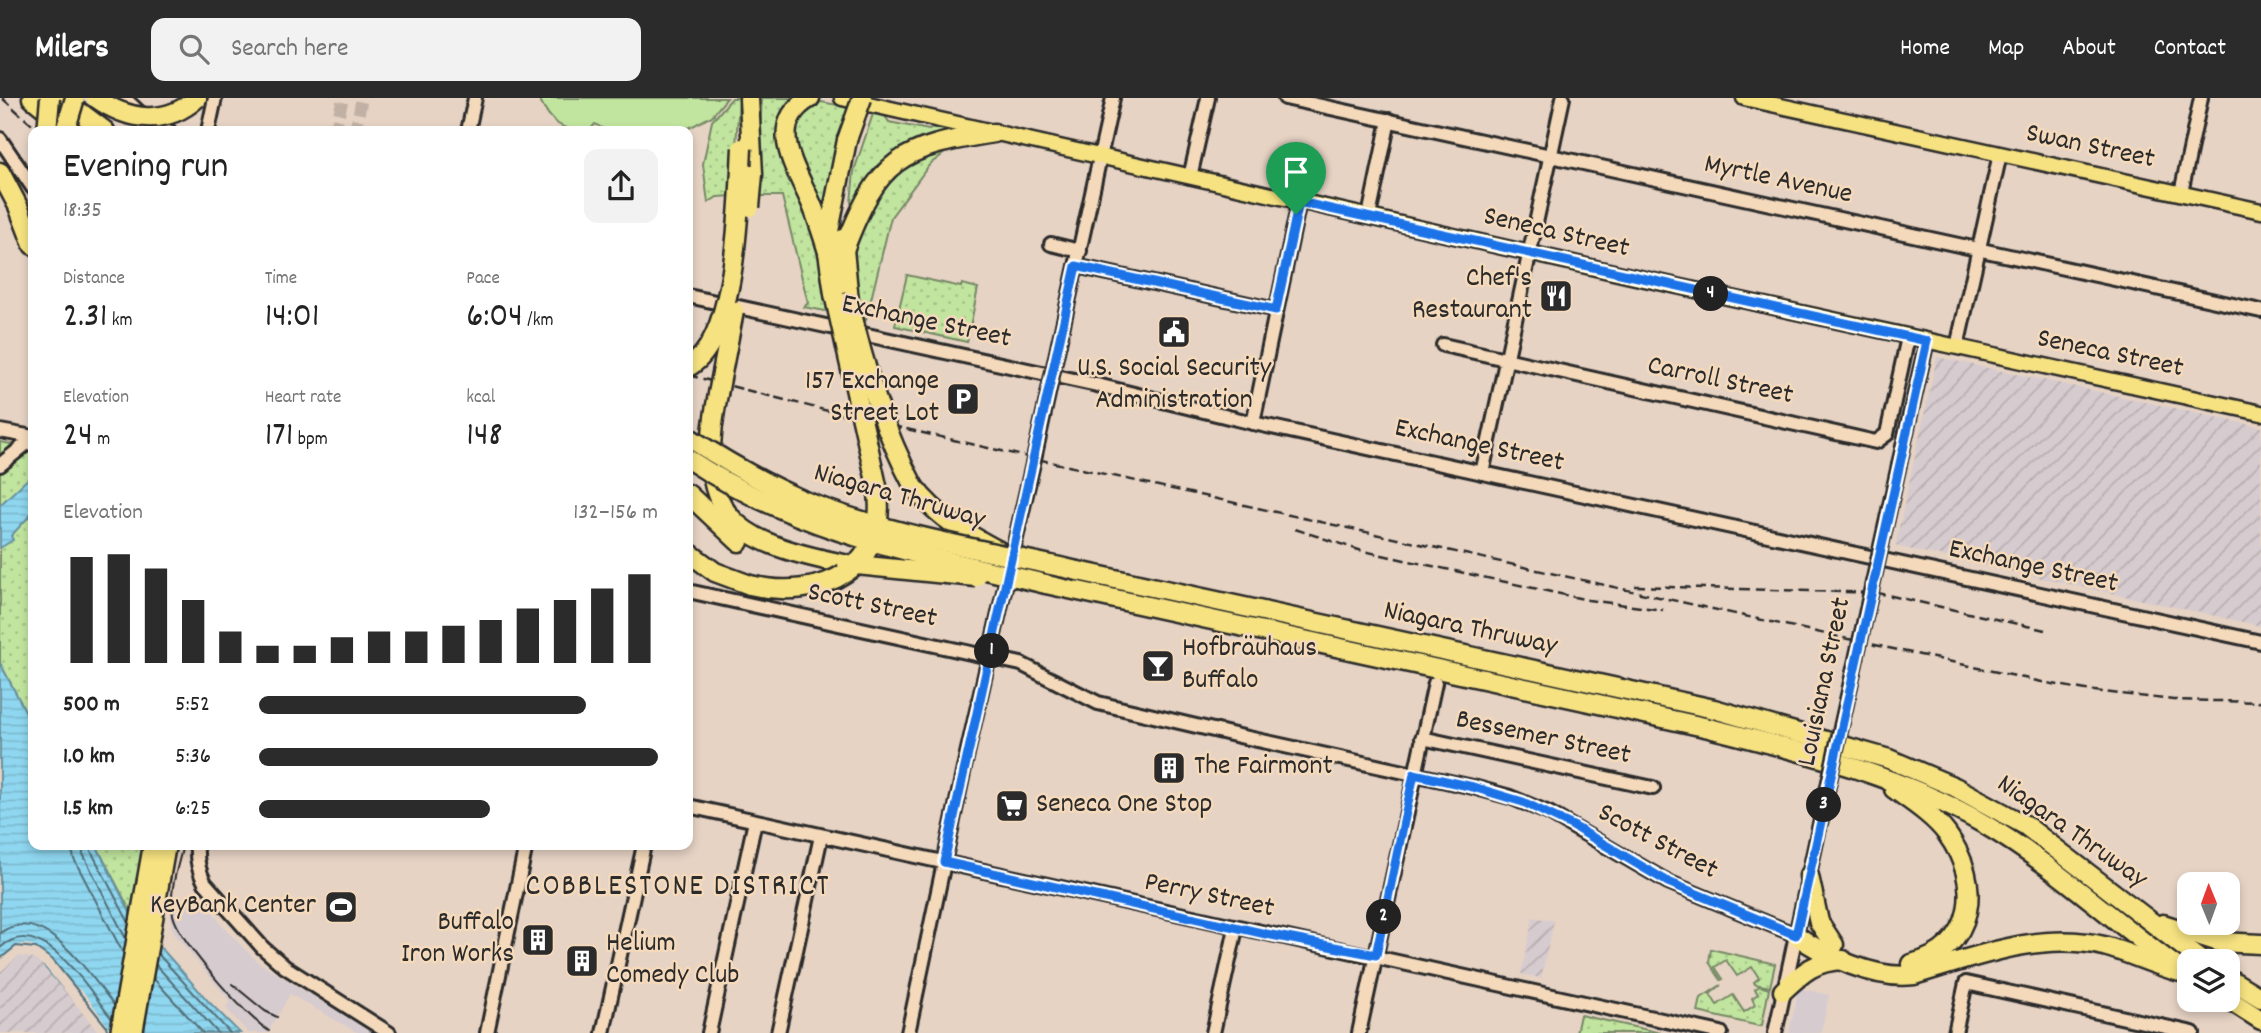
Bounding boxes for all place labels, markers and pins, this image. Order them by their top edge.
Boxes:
pin [1266,142,1326,214]
place label: Chef's Restaurant [1412,260,1532,332]
pin: 4 [1694,276,1728,312]
restaurant icon: Chef's Restaurant [1537,277,1575,315]
public building icon: U.S. Social Security Administration [1155,313,1193,351]
place label: U.S. Social Security Administration [1077,350,1272,422]
place label: 157 Exchange Street Lot [805,363,939,435]
parking icon: 157 Exchange Street Lot [944,380,982,418]
place label: Hofbräuhaus Buffalo [1182,630,1317,702]
pin: 1 [974,634,1010,668]
bar icon: Hofbräuhaus Buffalo [1139,647,1177,685]
place label: The Fairmont [1194,748,1333,788]
building icon: The Fairmont [1150,749,1188,787]
place label: Seneca One Stop [1036,786,1213,826]
supermarket icon: Seneca One Stop [993,787,1031,825]
pin: 3 [1806,788,1842,822]
place label: KeyBank Center [150,887,317,927]
sports icon: KeyBank Center [322,888,360,926]
pin: 2 [1366,900,1402,934]
place label: Buffalo Iron Works [401,904,514,976]
building icon: Buffalo Iron Works [519,921,557,959]
place label: Helium Comedy Club [606,925,739,997]
building icon: Helium Comedy Club [563,942,601,980]

